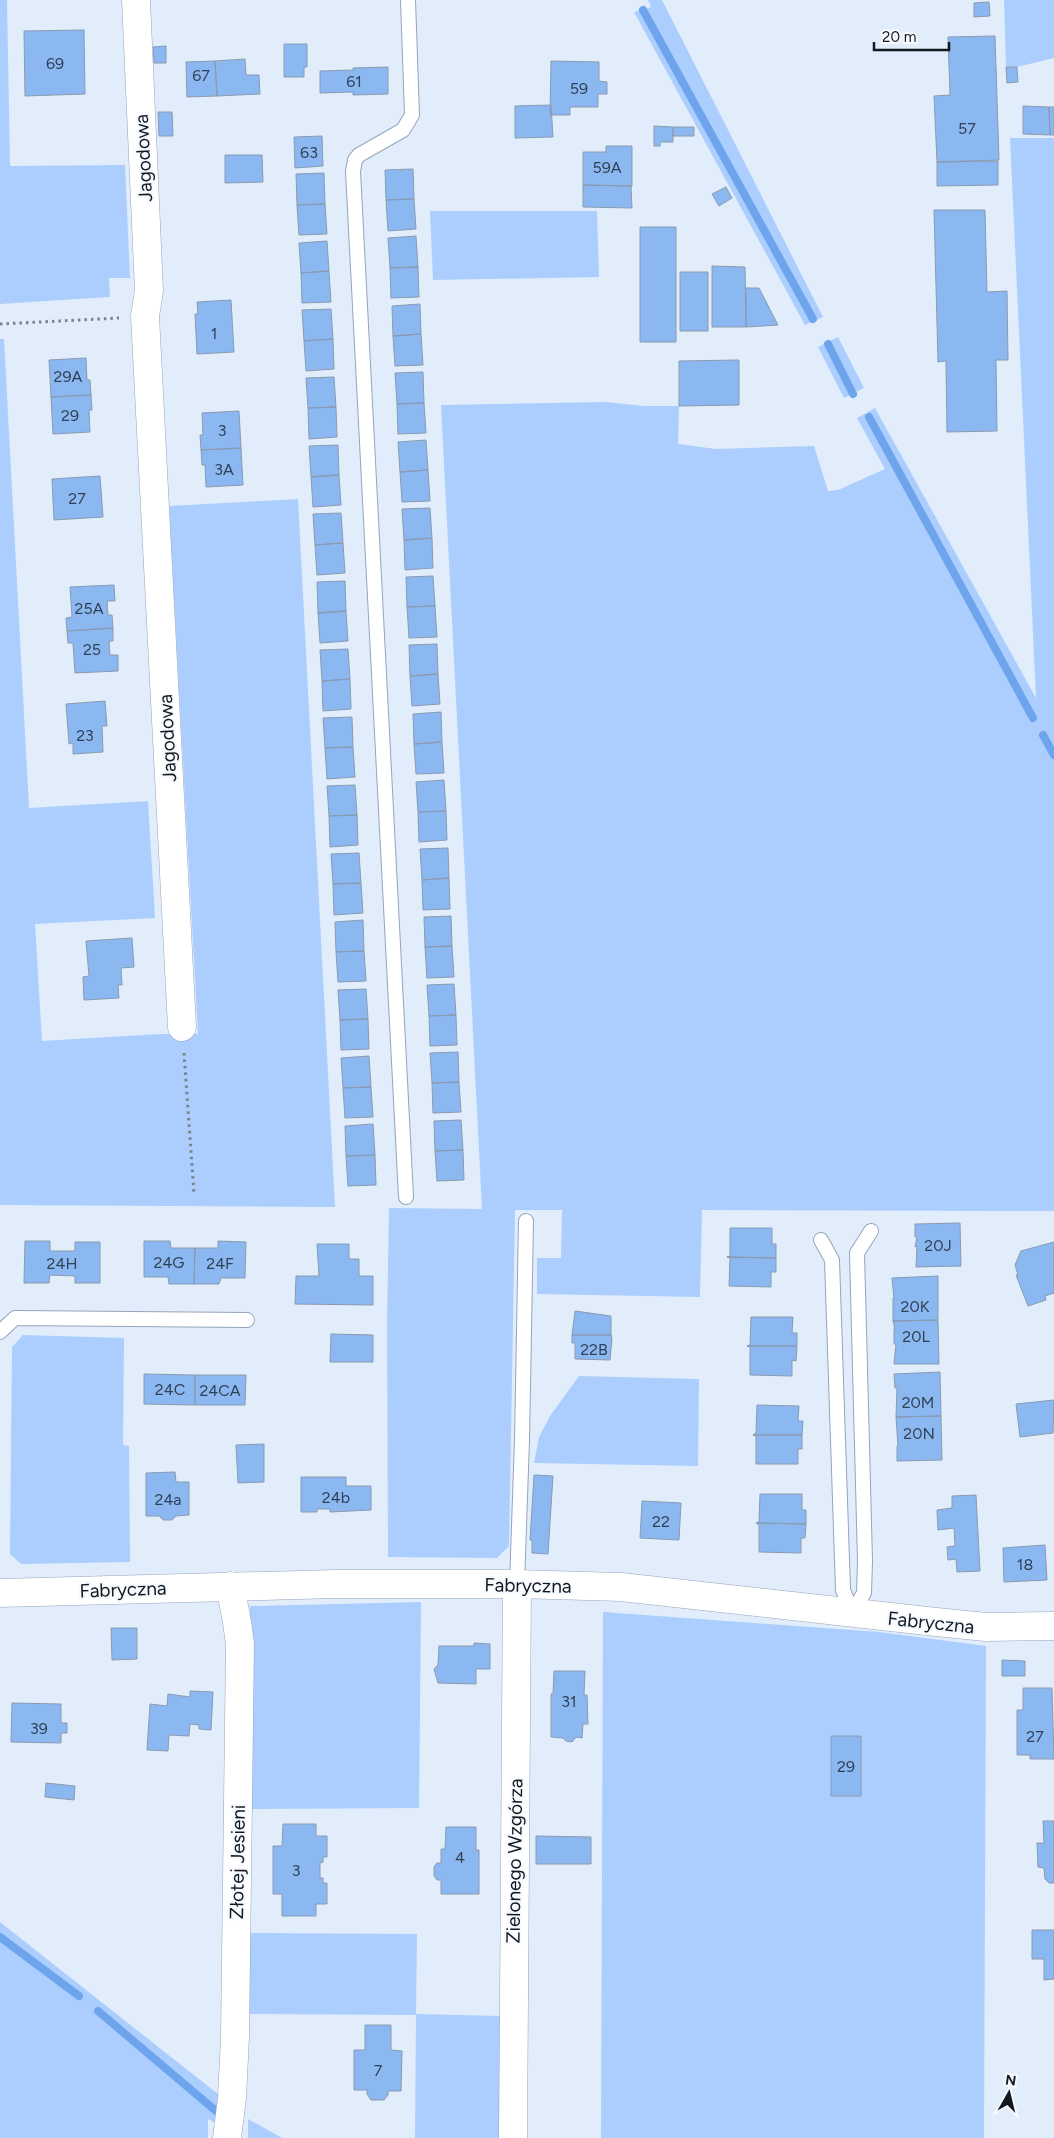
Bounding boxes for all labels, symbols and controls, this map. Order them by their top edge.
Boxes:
scale bar [874,20,949,52]
text: 20 m [882,28,916,46]
house number: 69 [46,54,64,73]
house number: 67 [192,66,210,85]
house number: 61 [346,72,362,91]
house number: 59 [570,79,588,98]
street label: Jagodowa [130,113,157,202]
house number: 57 [958,119,976,138]
house number: 63 [300,143,318,162]
house number: 59A [592,158,622,177]
house number: 1 [211,324,217,343]
house number: 29A [54,367,83,386]
house number: 29 [61,406,79,425]
house number: 3 [218,421,226,440]
house number: 3A [214,460,234,479]
house number: 27 [68,489,86,508]
house number: 25A [75,599,104,618]
house number: 25 [83,640,101,659]
street label: Jagodowa [154,693,181,782]
house number: 23 [76,726,94,745]
house number: 20J [924,1236,952,1255]
house number: 24G [153,1253,185,1272]
house number: 24H [47,1254,77,1273]
house number: 24F [206,1254,234,1273]
house number: 20K [901,1297,930,1316]
house number: 20L [902,1327,930,1346]
house number: 22B [580,1340,608,1359]
house number: 24C [155,1380,185,1399]
house number: 24CA [199,1381,241,1400]
house number: 20M [902,1393,934,1412]
house number: 20N [903,1424,935,1443]
house number: 24b [322,1488,350,1507]
house number: 24a [154,1490,182,1509]
house number: 22 [652,1512,670,1531]
house number: 18 [1017,1555,1033,1574]
street label: Fabryczna [484,1573,572,1598]
street label: Fabryczna [79,1576,167,1603]
street label: Fabryczna [886,1607,975,1638]
house number: 31 [561,1692,577,1711]
house number: 39 [30,1719,48,1738]
house number: 27 [1026,1727,1044,1746]
house number: 29 [837,1757,855,1776]
street label: Zielonego Wzgórza [502,1778,527,1944]
street label: Złotej Jesieni [225,1804,250,1920]
house number: 4 [455,1848,465,1867]
house number: 3 [292,1861,300,1880]
house number: 7 [374,2061,383,2080]
north arrow [984,2068,1034,2118]
text: N [1004,2071,1017,2090]

